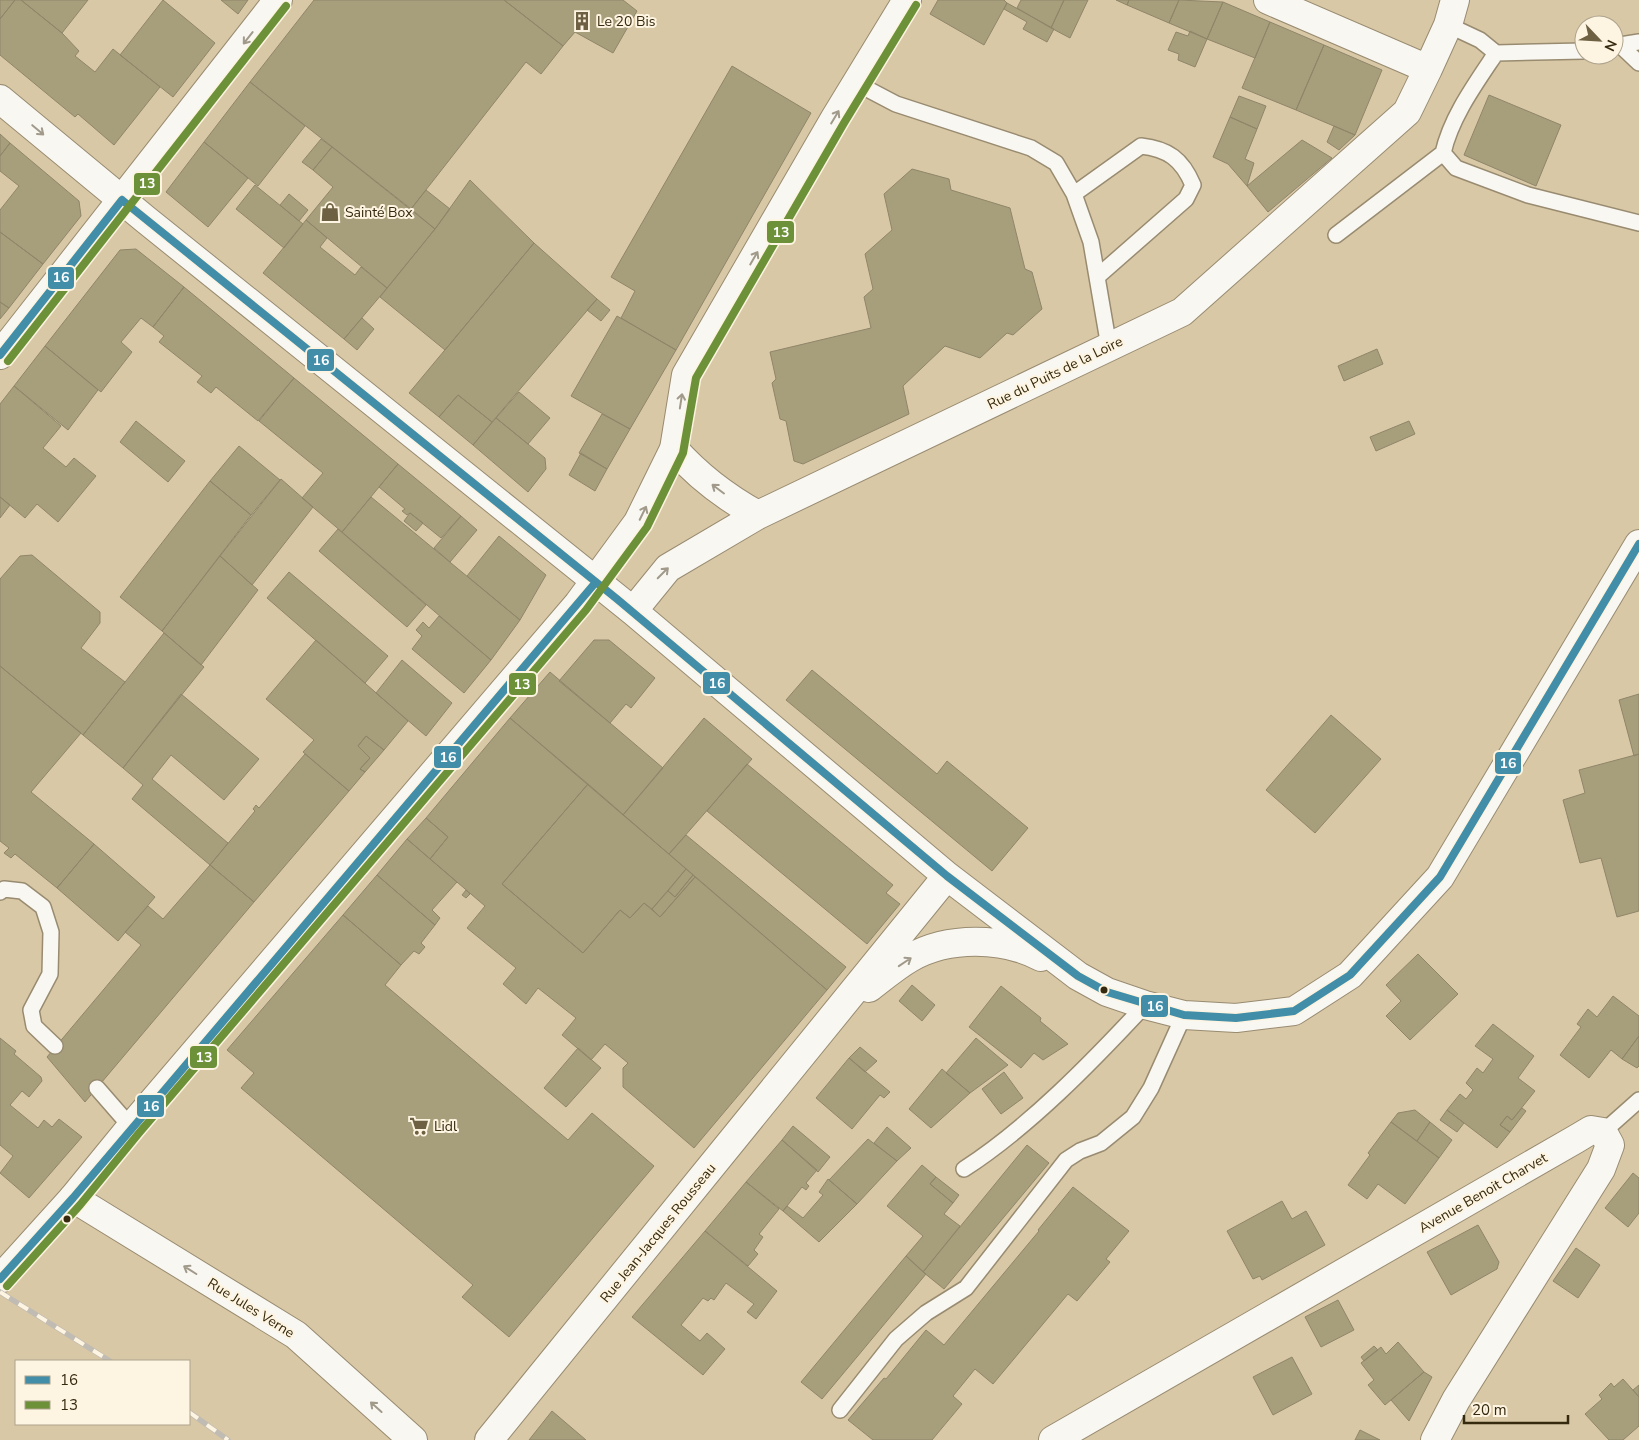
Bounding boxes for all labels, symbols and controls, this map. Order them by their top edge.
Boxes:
building icon: Le 20 Bis [571,10,593,32]
place label: Le 20 Bis [597,12,656,31]
north arrow [1574,15,1624,65]
one-way arrow [242,32,253,45]
text: N [1600,37,1621,54]
one-way arrow [831,111,841,125]
one-way arrow [31,124,44,135]
line badge: 13 [133,172,161,196]
text: 13 [139,174,155,193]
shop icon: Sainté Box [319,201,341,223]
place label: Sainté Box [345,203,413,222]
line badge: 13 [766,220,795,244]
text: 13 [773,223,789,242]
one-way arrow [749,251,759,265]
line badge: 16 [47,266,75,290]
text: 16 [53,268,69,287]
street label: Rue du Puits de la Loire [984,332,1126,414]
line badge: 16 [306,348,335,372]
text: 16 [313,351,329,370]
one-way arrow [677,394,687,410]
one-way arrow [712,483,725,494]
one-way arrow [639,506,648,521]
one-way arrow [657,567,669,579]
line badge: 16 [702,671,731,695]
line badge: 13 [508,672,537,696]
text: 16 [709,674,725,693]
text: 13 [514,675,530,694]
line badge: 16 [433,745,462,769]
text: 16 [440,748,456,767]
line badge: 16 [1494,751,1522,775]
text: 16 [1500,754,1516,773]
one-way arrow [898,956,912,966]
unlabelled marker [1099,985,1109,995]
line badge: 16 [1140,994,1169,1018]
text: 16 [1147,997,1163,1016]
line badge: 13 [189,1045,218,1069]
text: 13 [196,1048,212,1067]
line badge: 16 [136,1094,165,1118]
text: 16 [143,1097,159,1116]
supermarket icon: Lidl [408,1115,430,1137]
place label: Lidl [434,1117,458,1136]
street label: Avenue Benoit Charvet [1415,1148,1551,1238]
street label: Rue Jean-Jacques Rousseau [596,1159,720,1307]
unlabelled marker [62,1214,72,1224]
one-way arrow [184,1264,198,1274]
street label: Rue Jules Verne [204,1274,298,1342]
legend [15,1360,190,1425]
text: 16 [60,1370,78,1390]
scale bar [1464,1392,1568,1424]
text: 13 [60,1395,78,1415]
text: 20 m [1472,1400,1507,1420]
one-way arrow [370,1401,383,1413]

